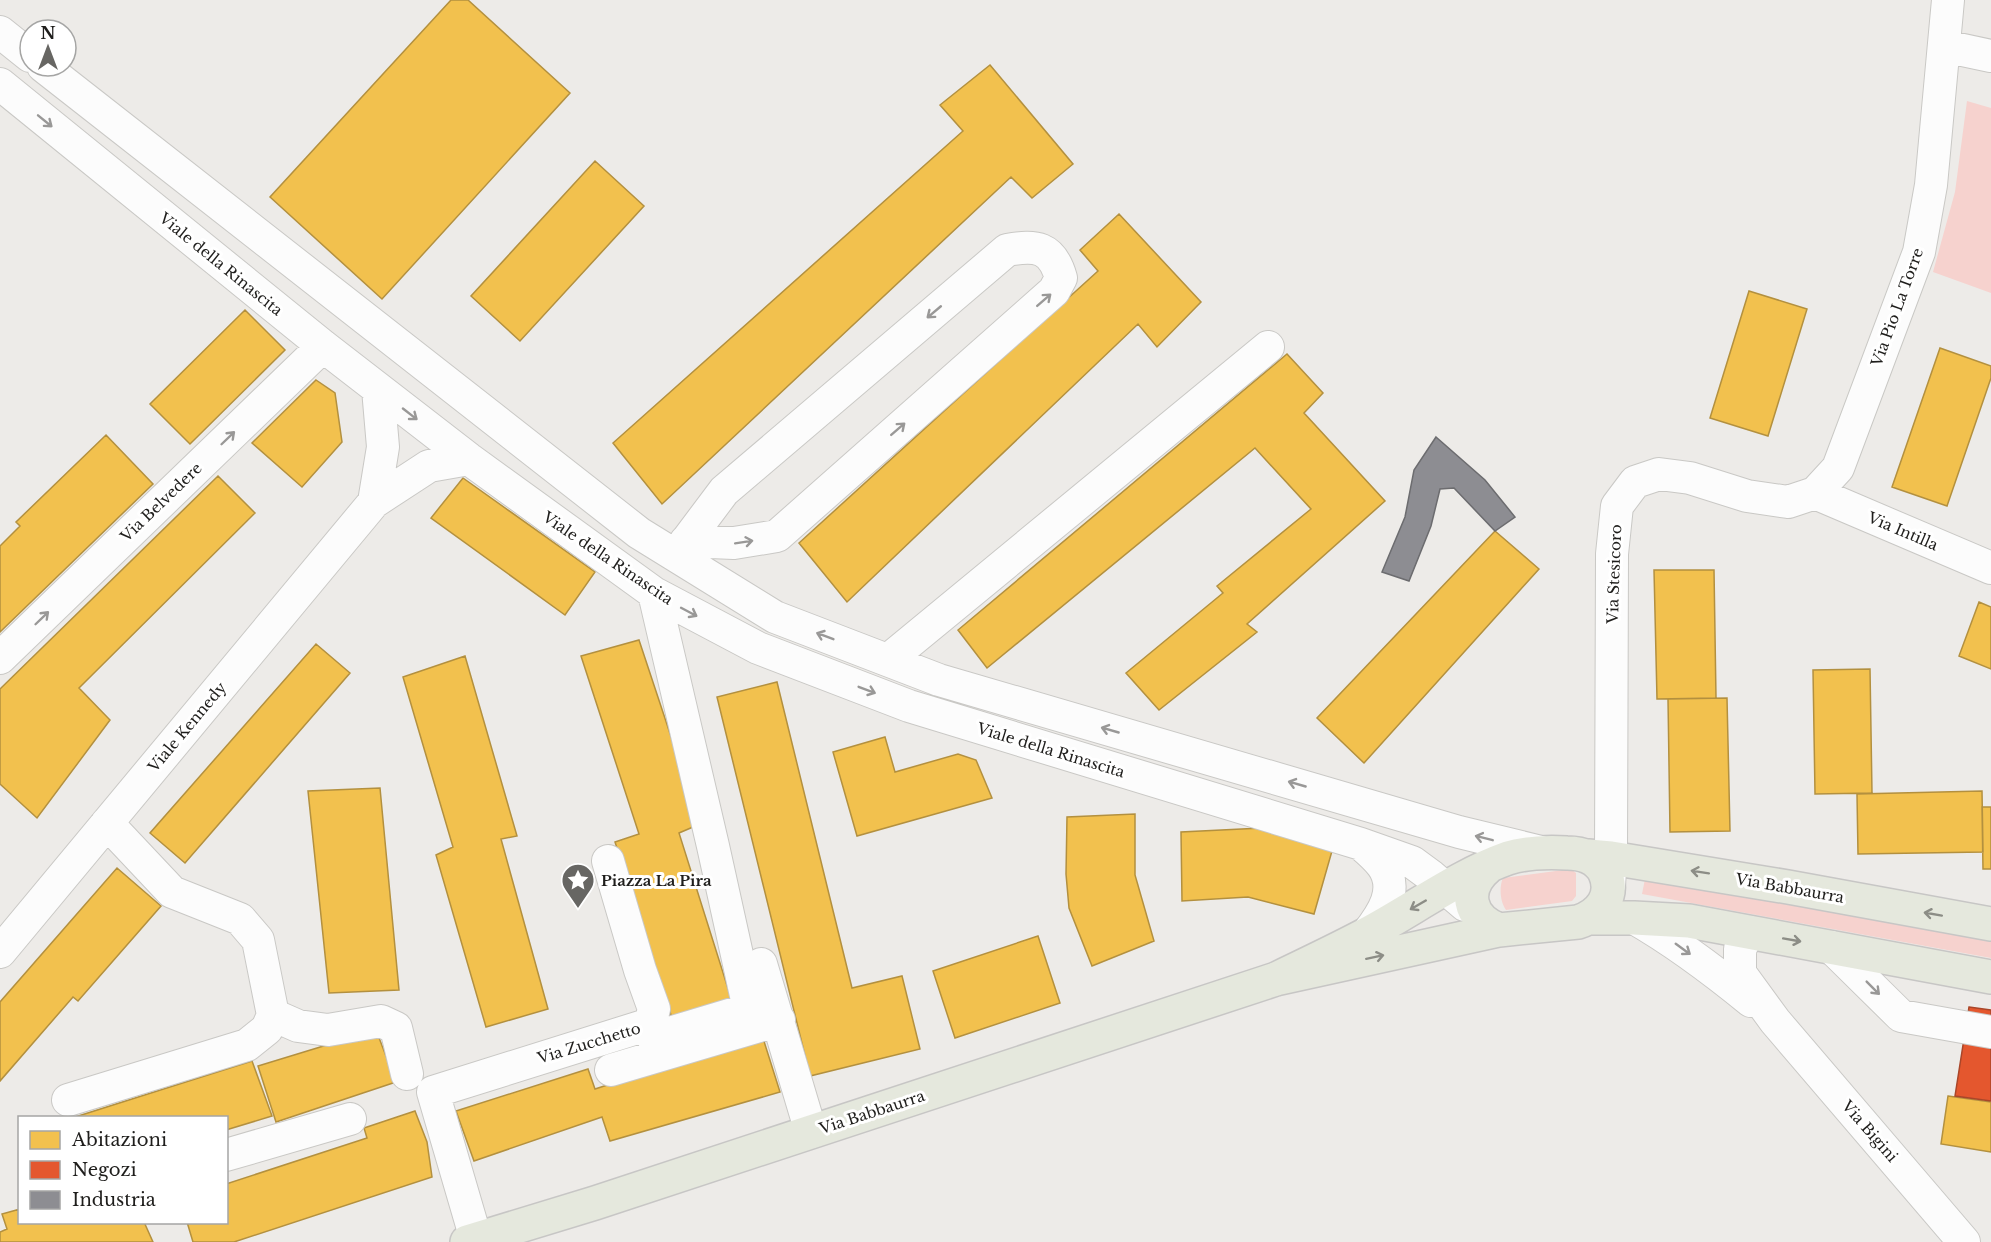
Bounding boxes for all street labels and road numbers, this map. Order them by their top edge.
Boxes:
street label: Viale della Rinascita [155,208,287,320]
street label: Via Pio La Torre [1866,245,1927,370]
street label: Via Belvedere [116,458,206,546]
street label: Viale della Rinascita [538,507,677,609]
street label: Via Intilla [1864,507,1942,555]
street label: Via Stesicoro [1603,524,1625,625]
street label: Viale Kennedy [143,678,230,777]
street label: Viale della Rinascita [974,718,1128,782]
street label: Via Babbaurra [1733,869,1846,907]
street label: Via Zucchetto [534,1018,643,1068]
street label: Via Babbaurra [816,1086,928,1138]
street label: Via Bigini [1837,1096,1902,1166]

